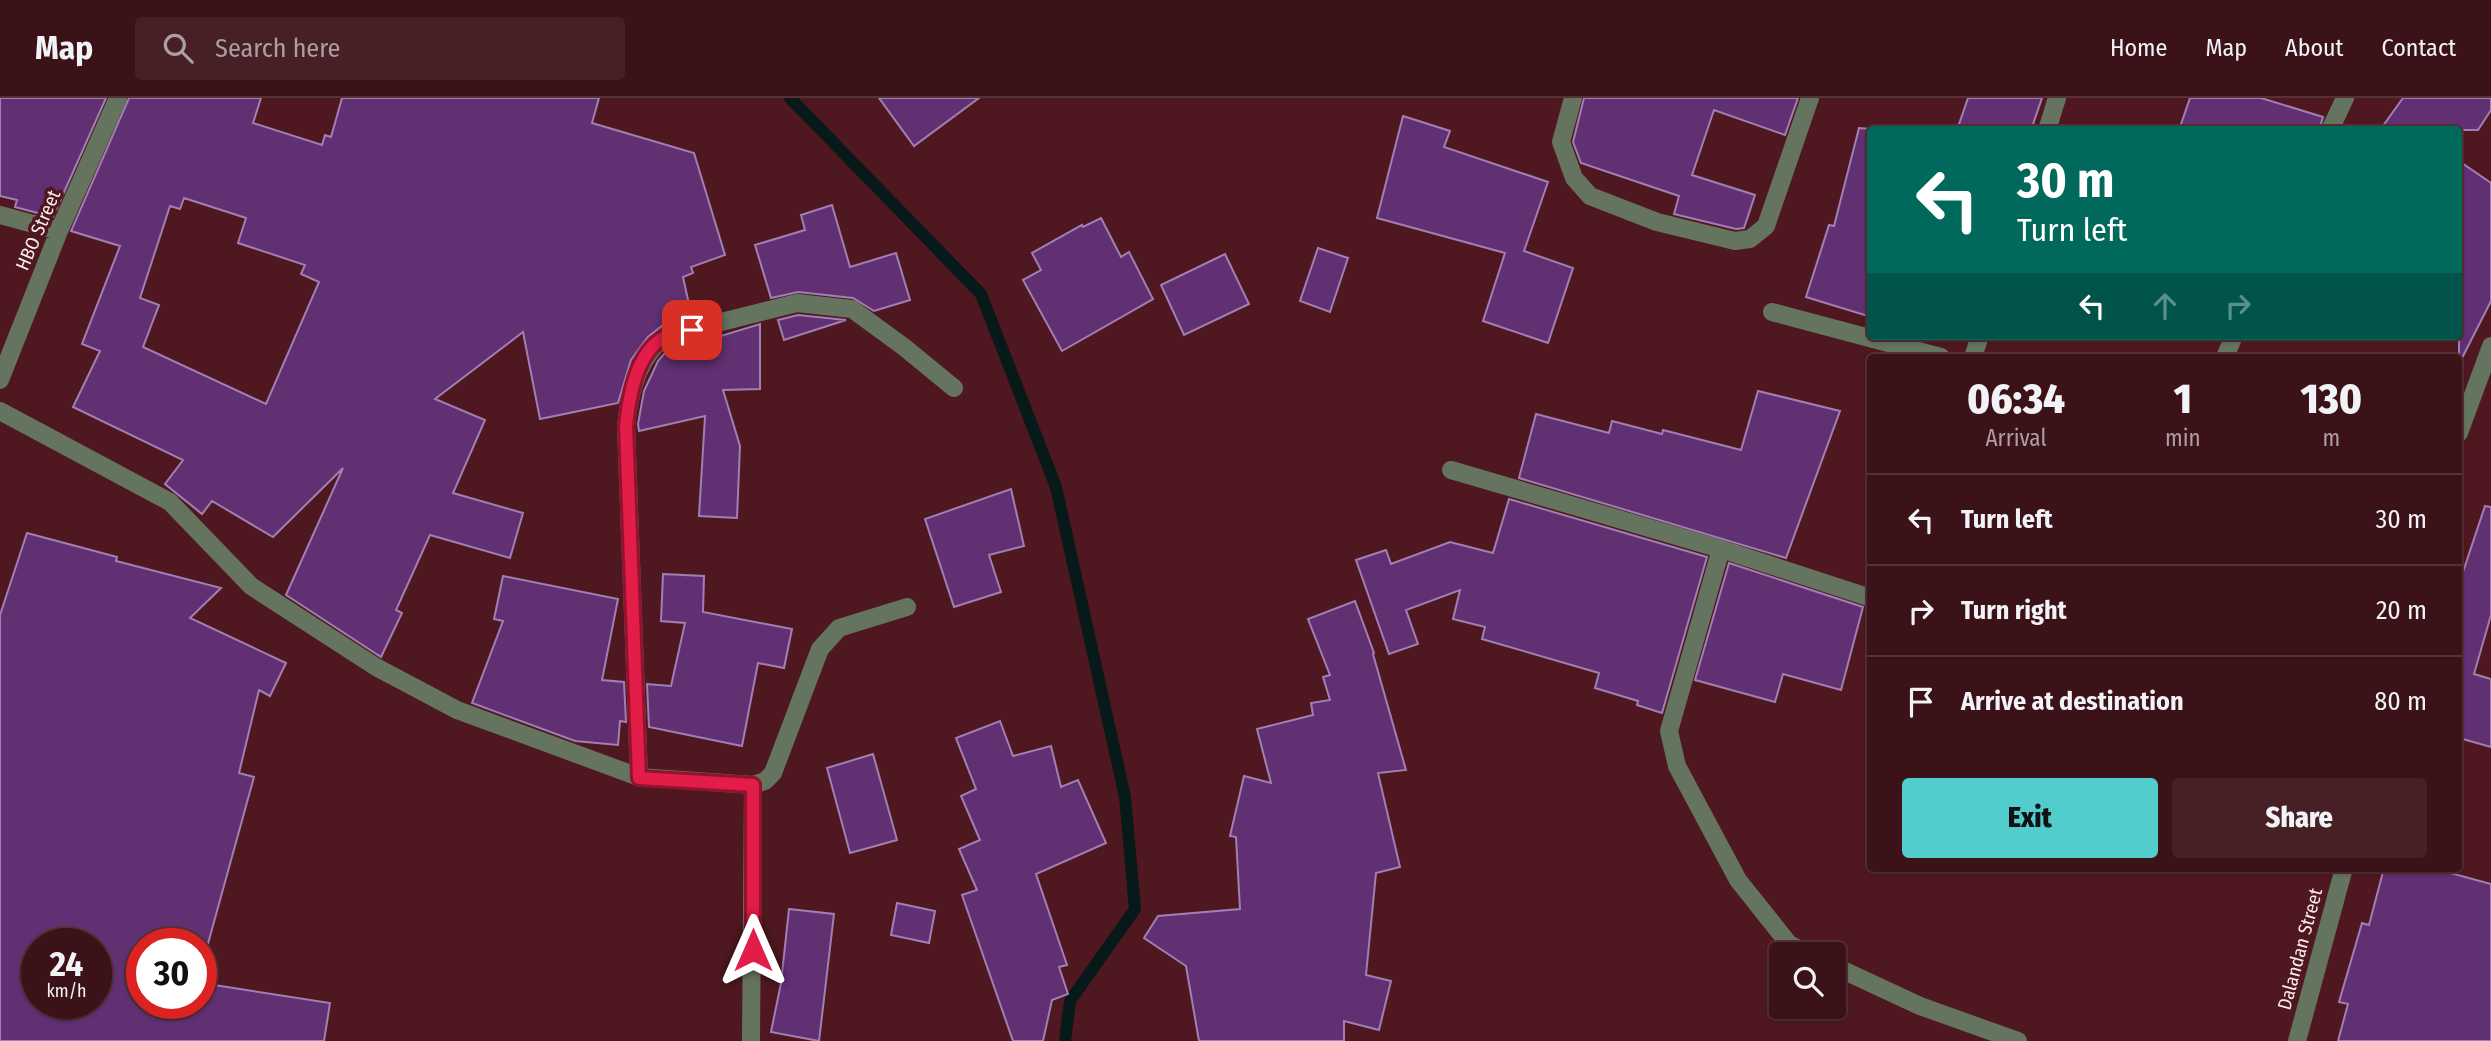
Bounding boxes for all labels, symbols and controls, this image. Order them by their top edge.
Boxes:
search box [135,17,625,80]
text: Map [35,28,93,68]
icon: search [159,29,197,67]
text: Search here [215,33,340,64]
text: Home [2110,34,2167,62]
text: Map [2205,34,2247,62]
text: About [2285,34,2343,62]
text: Contact [2381,34,2456,62]
text: 30 m [2017,151,2115,210]
icon: left [1902,154,1993,245]
street label: HBO Street [11,186,66,274]
text: Turn left [2017,211,2127,249]
icon: left [2073,287,2111,325]
icon: ahead [2146,287,2184,325]
icon: right [2219,287,2257,325]
pin [662,300,722,360]
icon: arrive [673,311,711,349]
text: 06:34 [1967,374,2065,424]
text: 1 [2174,374,2192,424]
text: 130 [2300,374,2362,424]
text: Arrival [1986,424,2046,452]
text: min [2165,424,2201,452]
text: m [2322,424,2340,452]
icon: left [1902,501,1940,539]
text: Turn left [1961,504,2053,535]
text: 30 m [2376,504,2427,535]
icon: right [1902,592,1940,630]
text: Turn right [1961,595,2067,626]
text: 20 m [2376,595,2427,626]
icon: arrive [1902,683,1940,721]
text: Arrive at destination [1961,686,2184,717]
text: 80 m [2374,686,2427,717]
button: Exit [1902,778,2158,858]
button: Share [2172,778,2427,858]
street label: Dalandan Street [2273,885,2327,1012]
position arrow [716,913,790,987]
speed limit sign: 30 [126,928,217,1019]
map controls [1769,942,1846,1019]
button: search [1769,942,1846,1019]
text: 24 [50,943,83,985]
text: km/h [46,980,87,1002]

